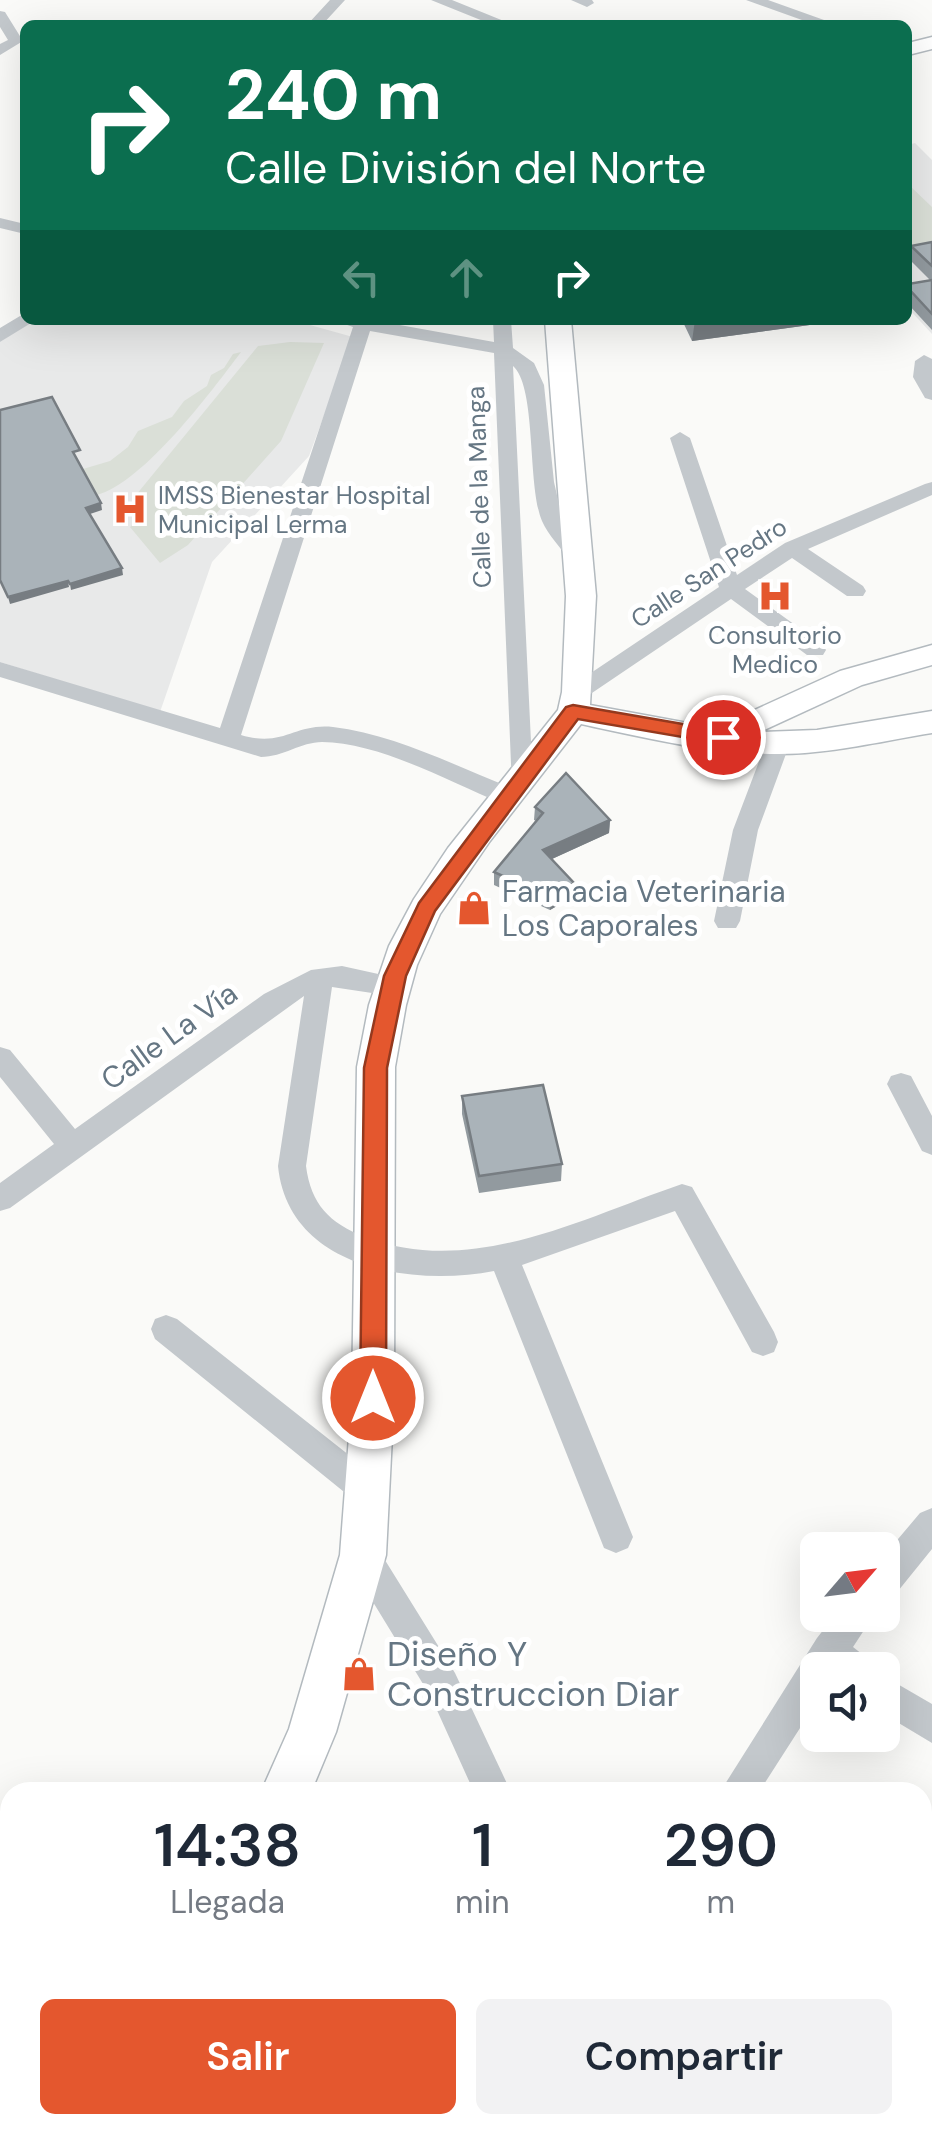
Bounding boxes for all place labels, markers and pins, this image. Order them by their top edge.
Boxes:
place label: IMSS Bienestar Hospital Municipal Lerma [158,479,431,541]
hospital icon: IMSS Bienestar Hospital Municipal Lerma [111,490,149,528]
hospital icon: Consultorio Medico [756,577,794,615]
place label: Consultorio Medico [708,619,842,681]
pin [681,695,766,780]
place label: Farmacia Veterinaria Los Caporales [502,872,786,945]
shop icon: Farmacia Veterinaria Los Caporales [455,889,493,927]
place label: Diseño Y Construccion Diar [387,1631,680,1717]
shop icon: Diseño Y Construccion Diar [340,1655,378,1693]

